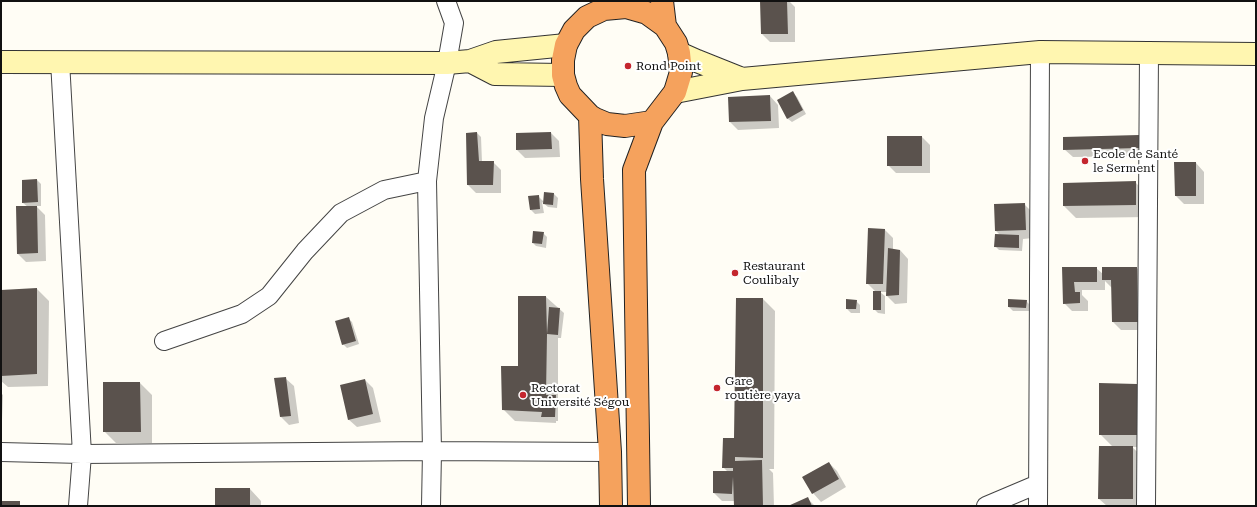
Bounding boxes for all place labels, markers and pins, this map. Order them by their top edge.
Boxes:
place label: Rond Point [636,59,701,73]
marker: Rond Point [623,61,633,71]
place label: Ecole de Santé le Serment [1093,147,1178,175]
marker: Ecole de Santé le Serment [1080,156,1090,166]
place label: Restaurant Coulibaly [743,259,805,287]
marker: Restaurant Coulibaly [730,268,740,278]
place label: Gare routière yaya [725,374,800,402]
place label: Rectorat Université Ségou [531,381,629,409]
marker: Gare routière yaya [712,383,722,393]
marker: Rectorat Université Ségou [518,390,528,400]

